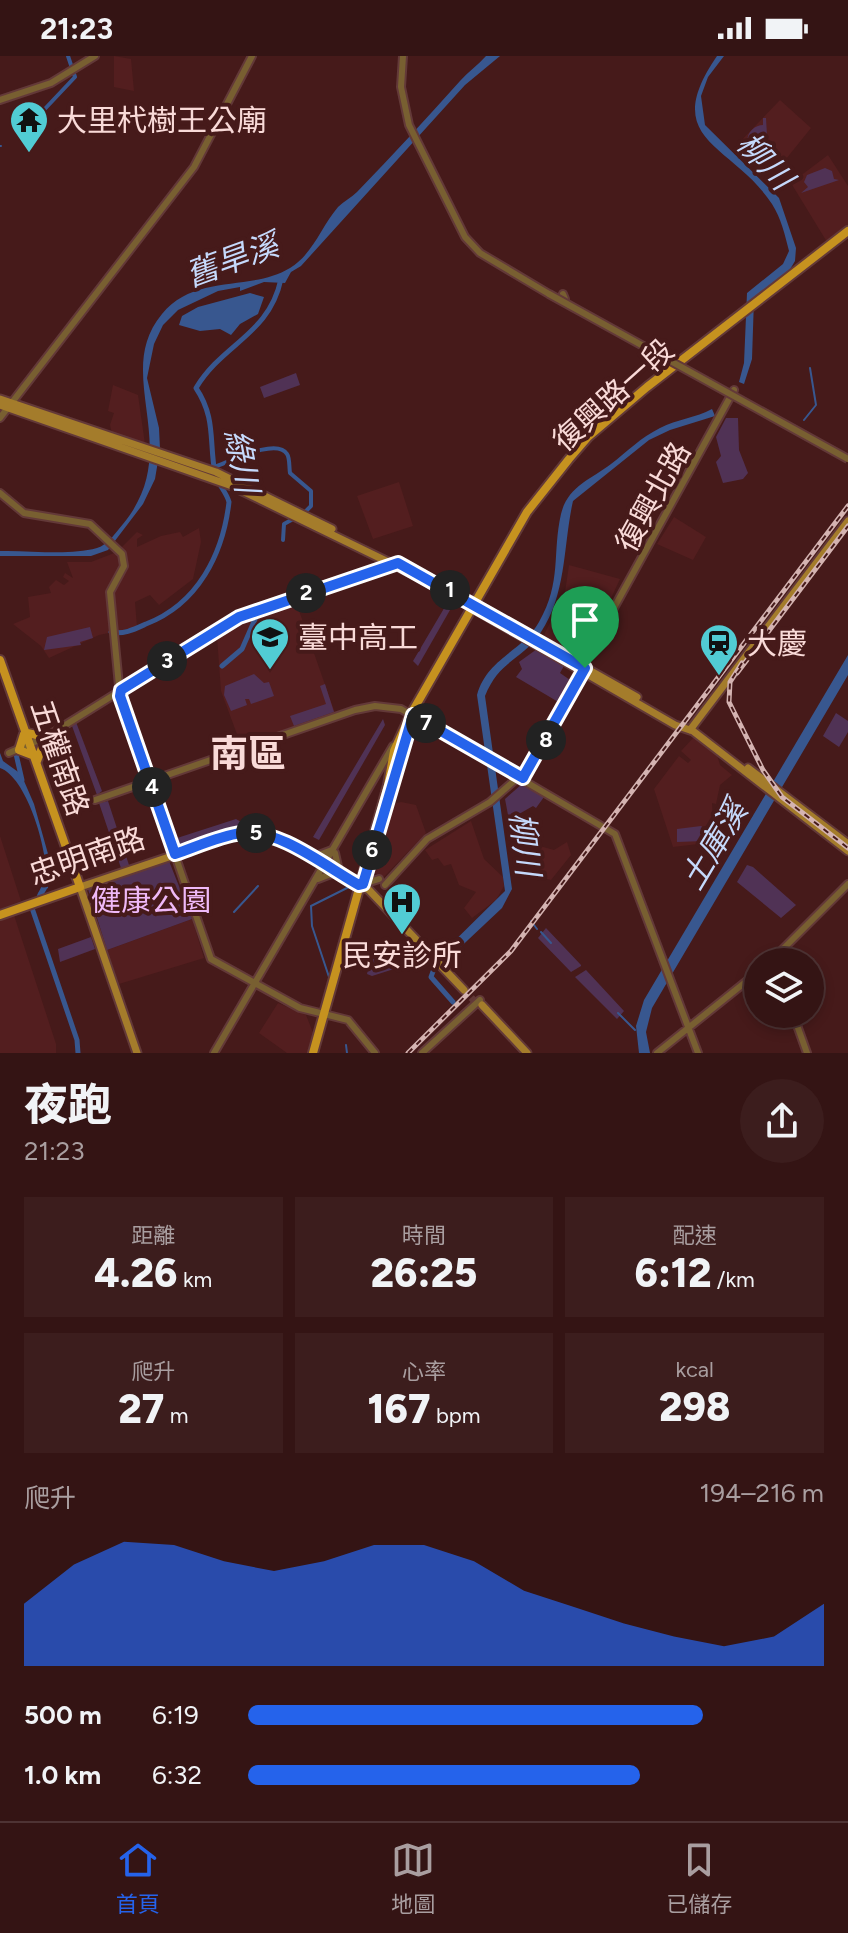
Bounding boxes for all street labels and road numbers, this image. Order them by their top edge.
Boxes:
street label: 復興路一段 [545,331,681,459]
street label: 復興北路 [608,436,698,558]
street label: 五權南路 [23,695,97,821]
street label: 忠明南路 [24,819,150,893]

